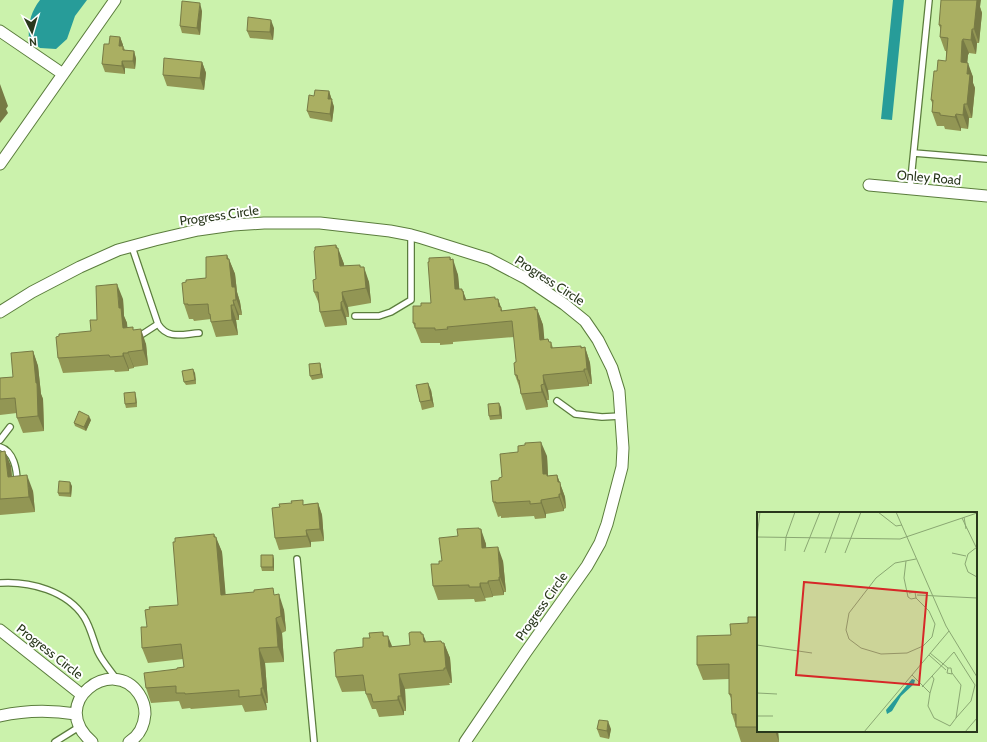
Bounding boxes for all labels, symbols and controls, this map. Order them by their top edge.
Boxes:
north arrow [12,12,52,52]
text: N [28,35,37,49]
street label: Onley Road [896,166,962,188]
street label: Progress Circle [178,201,260,228]
street label: Progress Circle [512,252,588,309]
inset map [757,512,977,732]
street label: Progress Circle [512,568,571,643]
street label: Progress Circle [14,620,87,682]

